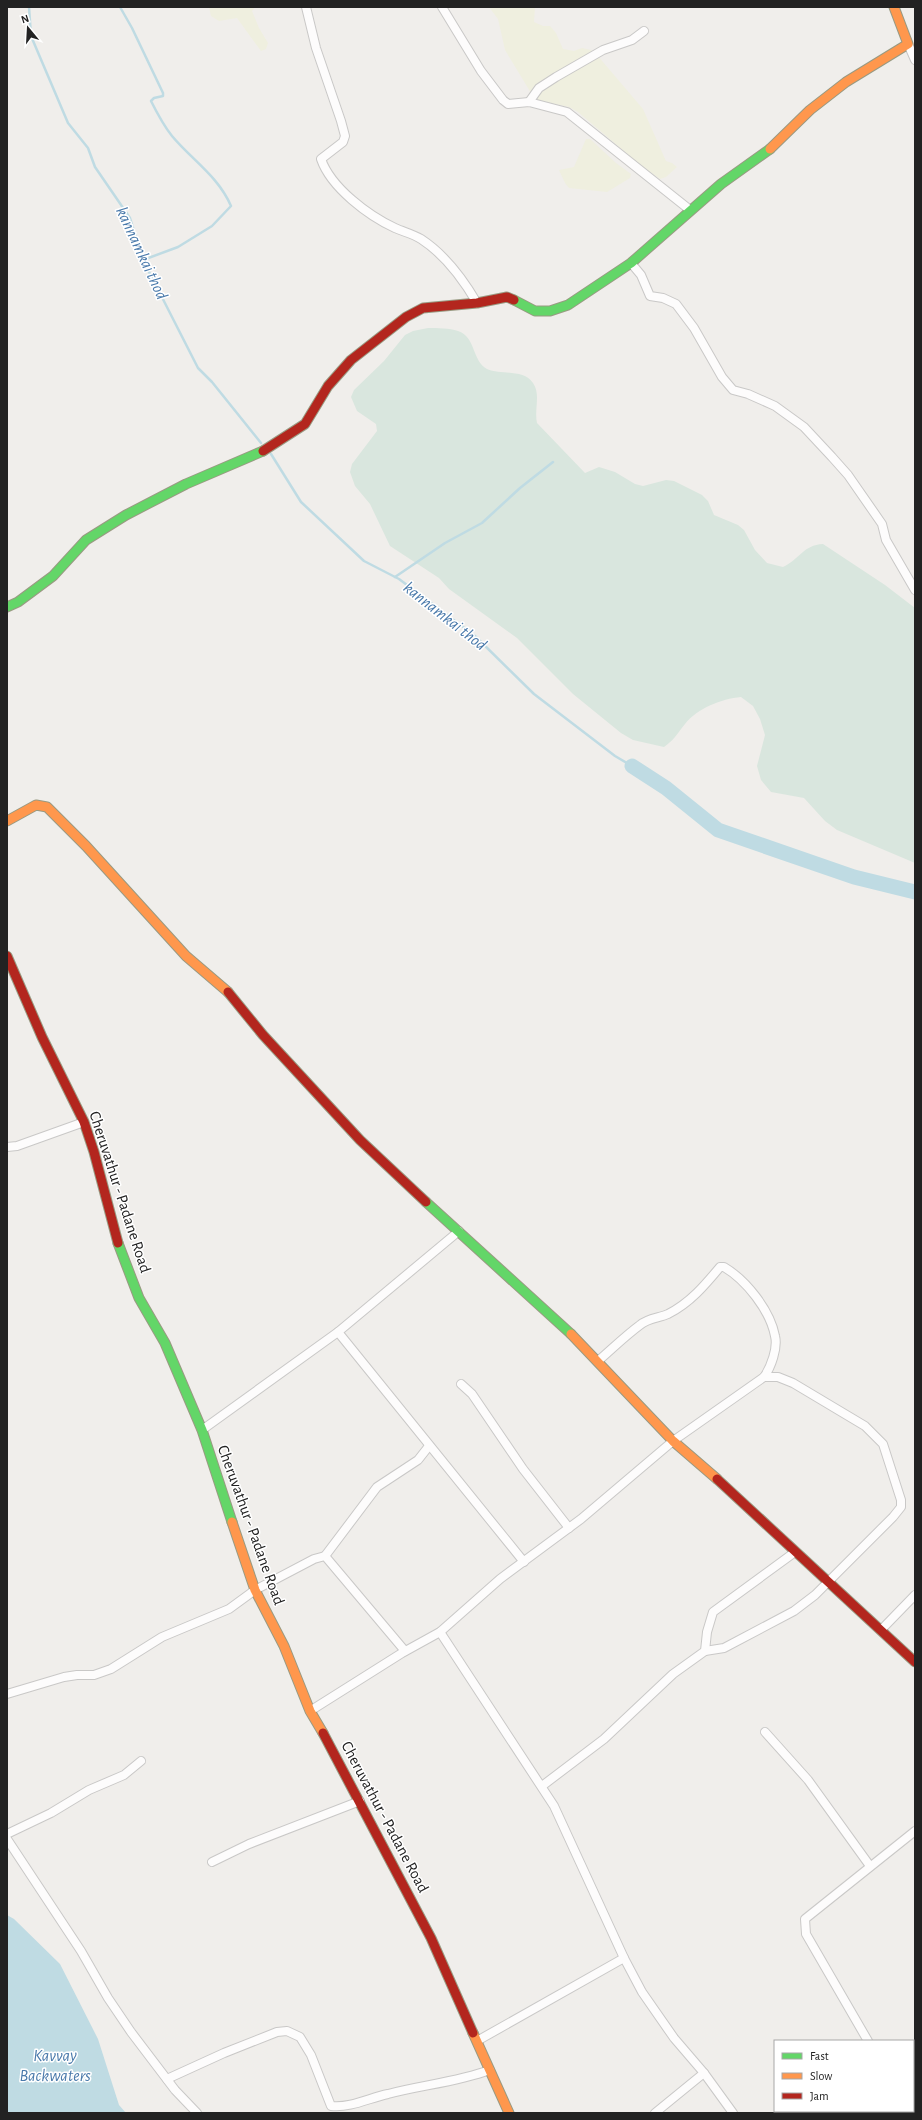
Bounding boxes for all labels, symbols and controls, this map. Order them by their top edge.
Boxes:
north arrow [8,8,48,48]
text: N [20,13,30,25]
water label: kannamkai thod [113,204,171,302]
water label: kannamkai thod [400,578,490,654]
street label: Cheruvathur - Padane Road [86,1109,154,1275]
street label: Cheruvathur - Padane Road [215,1443,287,1607]
street label: Cheruvathur - Padane Road [338,1739,432,1895]
legend [774,2040,914,2112]
water label: Kavvay Backwaters [19,2047,91,2084]
text: Fast [810,2050,829,2062]
text: Slow [810,2070,832,2082]
text: Jam [810,2090,829,2102]

